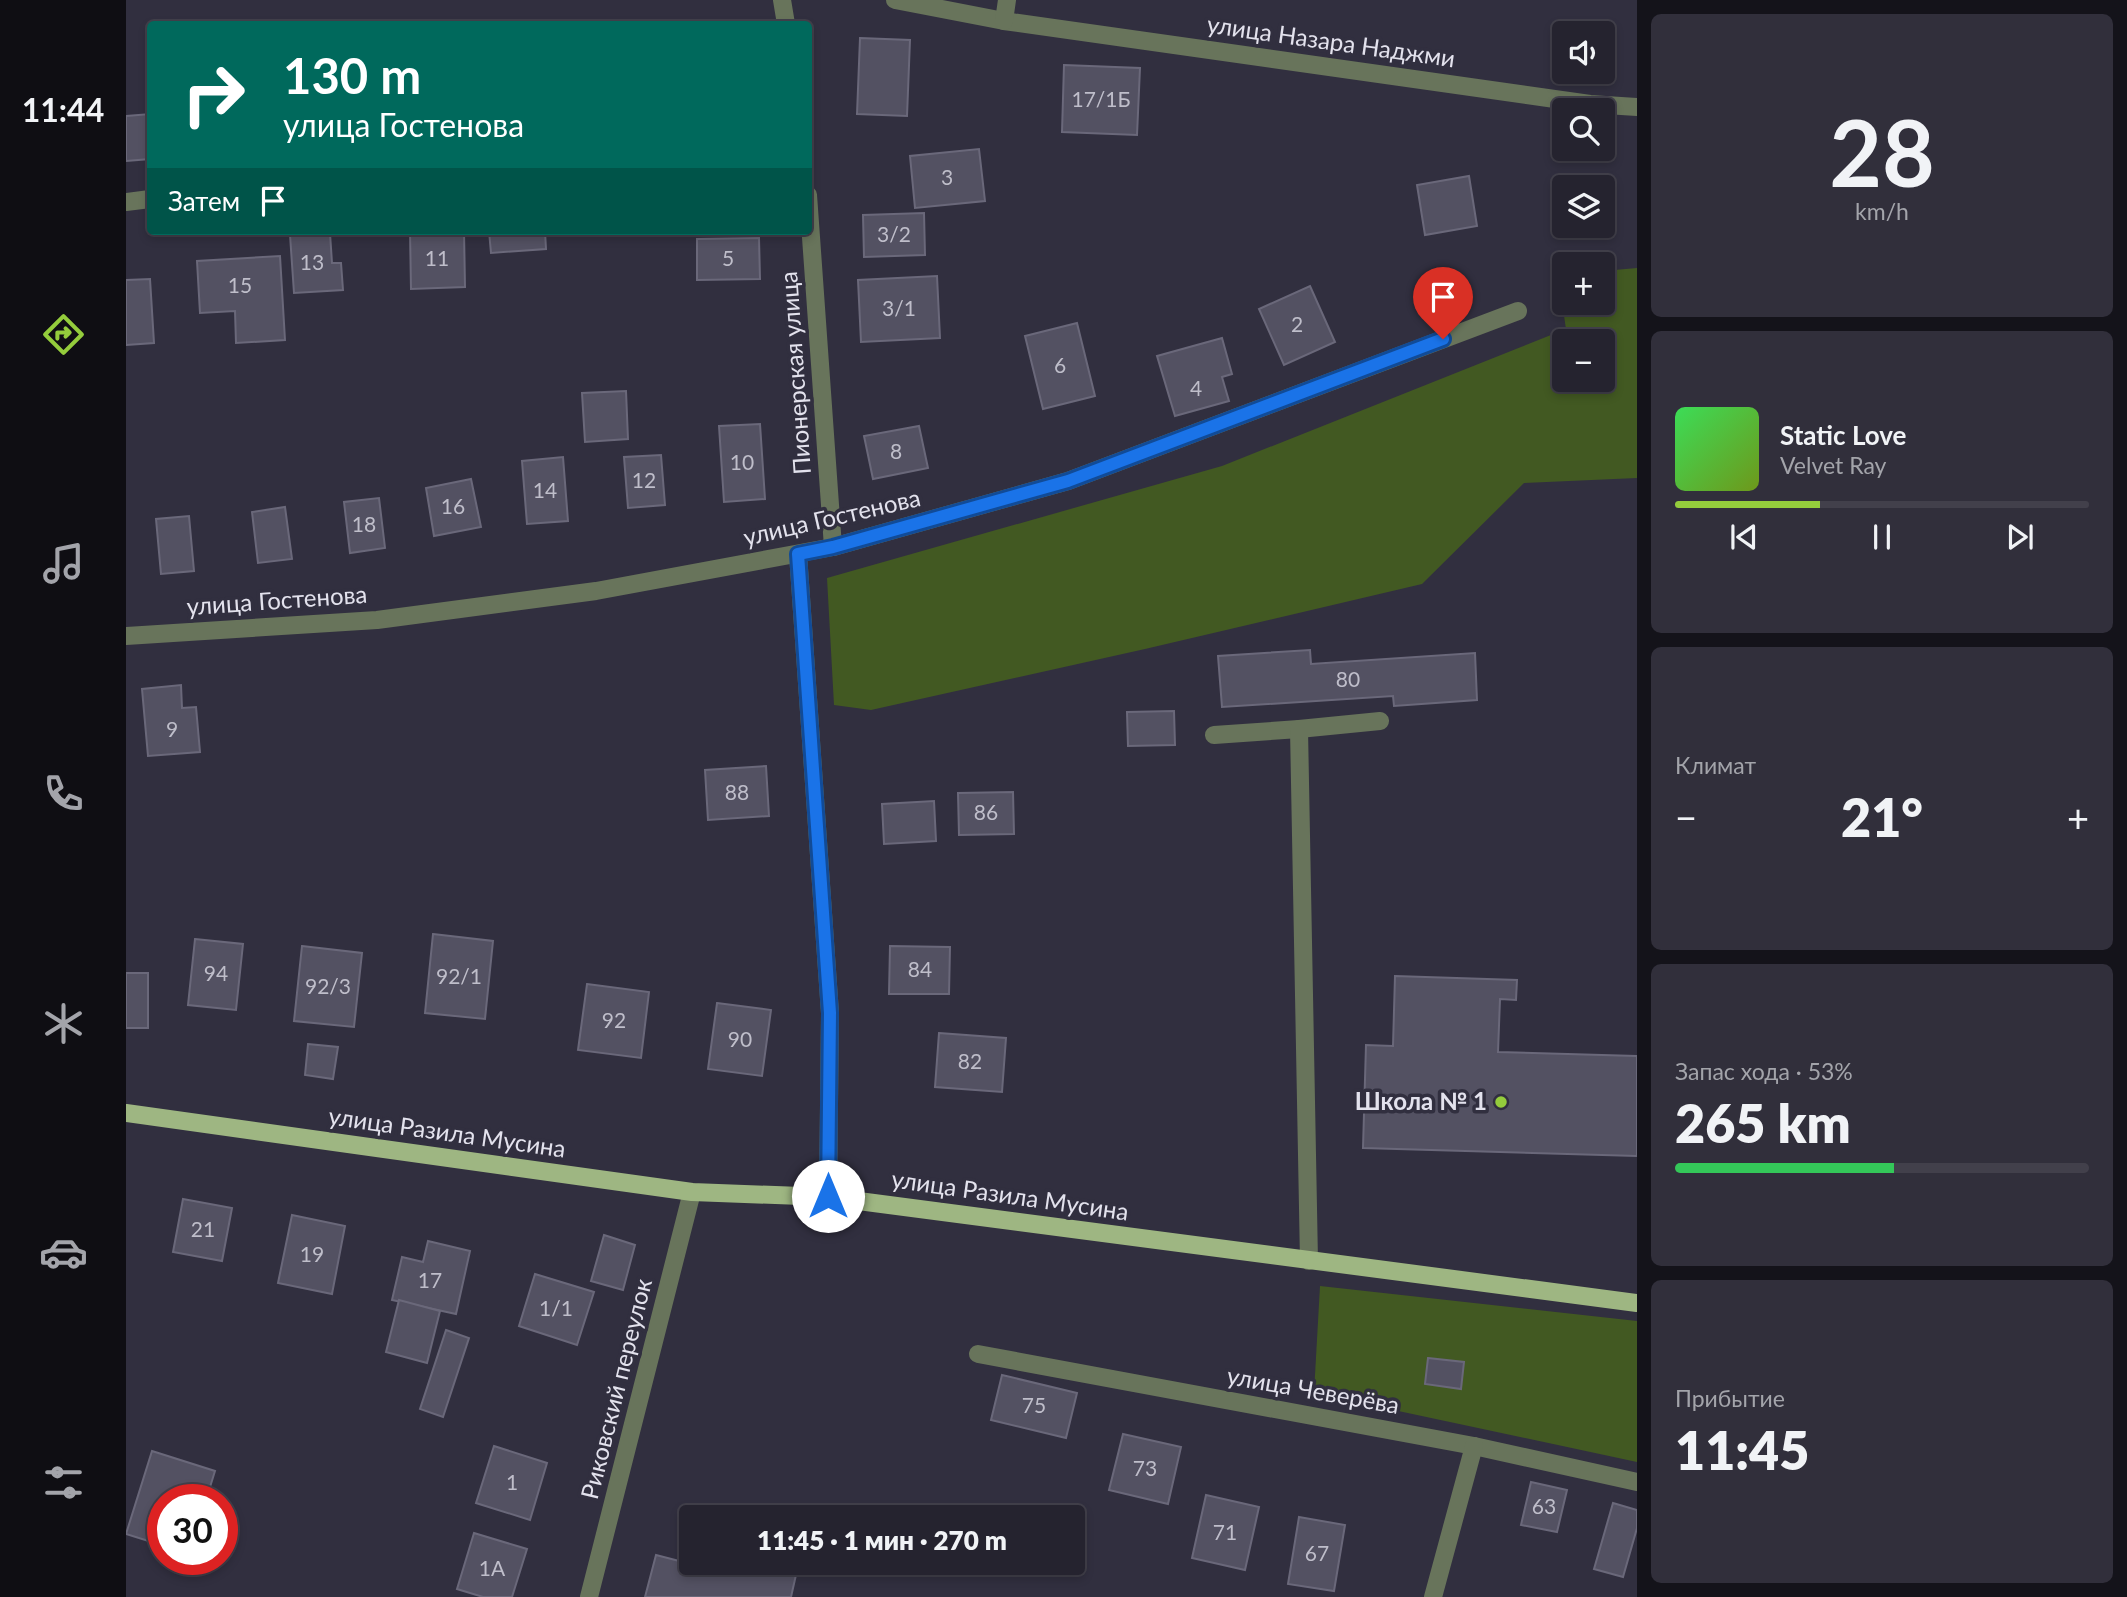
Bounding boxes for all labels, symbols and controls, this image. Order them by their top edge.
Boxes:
street label: улица Назара Наджми [1205,9,1457,72]
map controls [1552,21,1615,392]
button: sound [1552,21,1615,84]
text: 130 m [283,46,421,104]
icon: right [168,49,259,140]
house number: 17/1Б [1071,86,1131,111]
text: 11:44 [22,90,104,129]
text: 28 [1829,97,1935,206]
button: search [1552,98,1615,161]
text: улица Гостенова [283,105,524,144]
house number: 3 [941,164,953,189]
button: layers [1552,175,1615,238]
icon: arrive [254,182,292,220]
text: Затем [168,185,240,217]
text: km/h [1855,197,1909,225]
house number: 3/2 [877,221,911,246]
house number: 11 [425,245,449,270]
house number: 5 [722,245,734,270]
house number: 13 [300,249,324,274]
button: + [1552,252,1615,315]
pin [1413,267,1473,339]
street label: Пионерская улица [773,270,816,476]
house number: 15 [228,272,252,297]
icon: arrive [1424,278,1462,316]
house number: 3/1 [882,295,916,320]
icon: directions [39,310,88,359]
house number: 2 [1291,311,1303,336]
button: − [1552,329,1615,392]
house number: 6 [1054,352,1066,377]
house number: 4 [1190,375,1202,400]
text: Static Love [1780,419,1907,451]
house number: 8 [890,438,902,463]
house number: 10 [730,449,754,474]
text: Velvet Ray [1780,451,1886,479]
house number: 12 [632,467,656,492]
house number: 14 [533,477,557,502]
street label: улица Гостенова [740,482,923,551]
house number: 16 [441,493,465,518]
house number: 18 [352,511,376,536]
icon: previous [1725,518,1763,556]
icon: pause [1863,518,1901,556]
icon: next [2001,518,2039,556]
icon: music [39,539,88,588]
street label: улица Гостенова [186,579,368,620]
house number: 80 [1336,666,1360,691]
house number: 9 [166,716,178,741]
text: Климат [1675,751,1756,779]
icon: phone [39,769,88,818]
house number: 88 [725,779,749,804]
text: 21° [1841,786,1923,848]
text: − [1675,794,1697,840]
text: + [2067,794,2089,840]
house number: 86 [974,799,998,824]
house number: 84 [908,956,932,981]
house number: 94 [204,960,228,985]
house number: 92/1 [436,963,482,988]
house number: 92/3 [305,973,351,998]
icon: climate [39,999,88,1048]
house number: 92 [602,1007,626,1032]
house number: 90 [728,1026,752,1051]
house number: 82 [958,1048,982,1073]
text: Запас хода · 53% [1675,1057,1853,1085]
place label: Школа № 1 [1355,1086,1487,1115]
text: 265 km [1675,1092,1851,1154]
marker: Школа № 1 [1493,1094,1509,1110]
street label: улица Разила Мусина [327,1101,568,1163]
position arrow [791,1159,865,1233]
street label: улица Разила Мусина [890,1164,1131,1226]
house number: 21 [191,1216,215,1241]
icon: car [39,1228,88,1277]
house number: 19 [300,1241,324,1266]
house number: 17 [418,1267,442,1292]
street label: Риковский переулок [574,1275,657,1502]
house number: 1/1 [539,1295,573,1320]
street label: улица Чеверёва [1225,1360,1402,1419]
text: Прибытие [1675,1384,1785,1412]
house number: 75 [1022,1392,1046,1417]
text: 11:45 [1675,1419,1809,1481]
house number: 73 [1133,1455,1157,1480]
icon: filters [39,1458,88,1507]
house number: 1 [506,1469,518,1494]
speed limit sign: 30 [147,1484,238,1575]
house number: 63 [1532,1493,1556,1518]
house number: 71 [1213,1519,1237,1544]
text: 11:45 · 1 мин · 270 m [757,1524,1007,1556]
house number: 67 [1305,1540,1329,1565]
house number: 1А [479,1555,506,1580]

